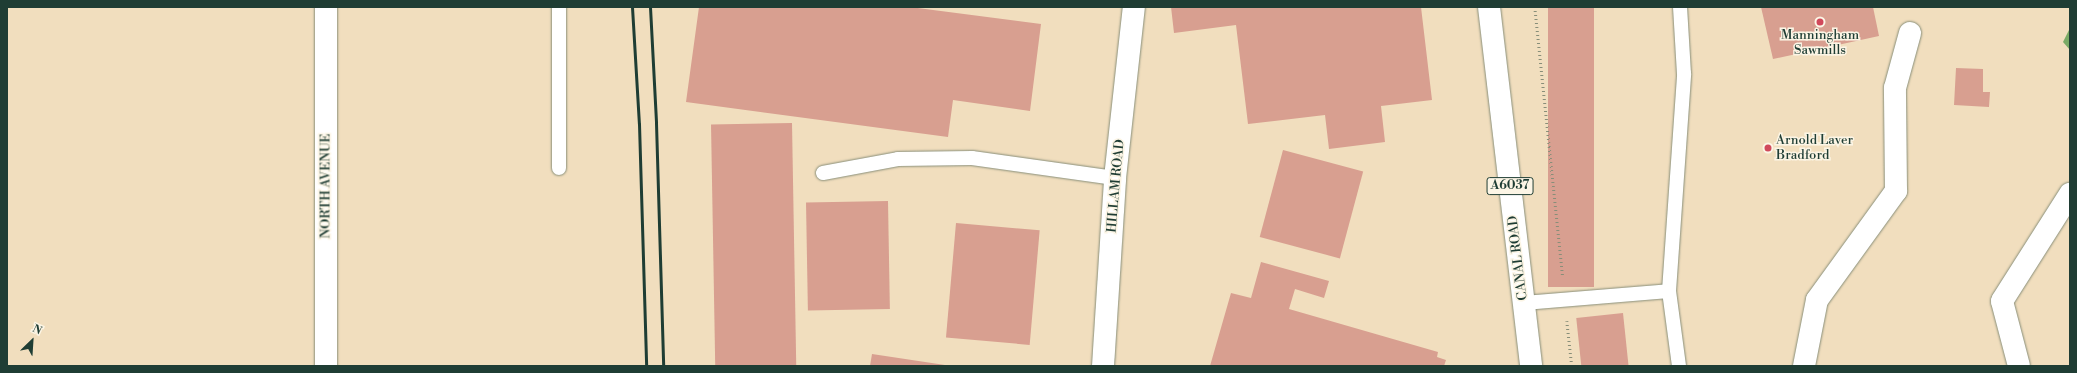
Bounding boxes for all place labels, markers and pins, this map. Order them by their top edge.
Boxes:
marker: Manningham Sawmills [1815,17,1825,27]
place label: Manningham Sawmills [1781,28,1859,59]
place label: Arnold Laver Bradford [1776,133,1853,164]
marker: Arnold Laver Bradford [1763,143,1773,153]

